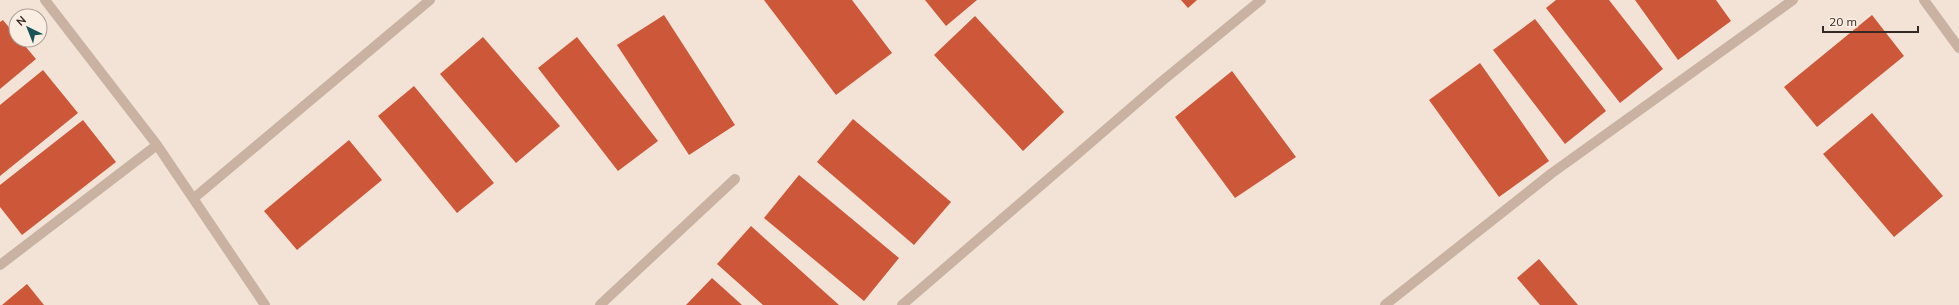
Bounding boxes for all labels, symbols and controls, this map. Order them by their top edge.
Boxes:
north arrow [8,8,48,48]
scale bar [1823,8,1918,34]
text: N [13,13,29,29]
text: 20 m [1829,14,1857,29]

